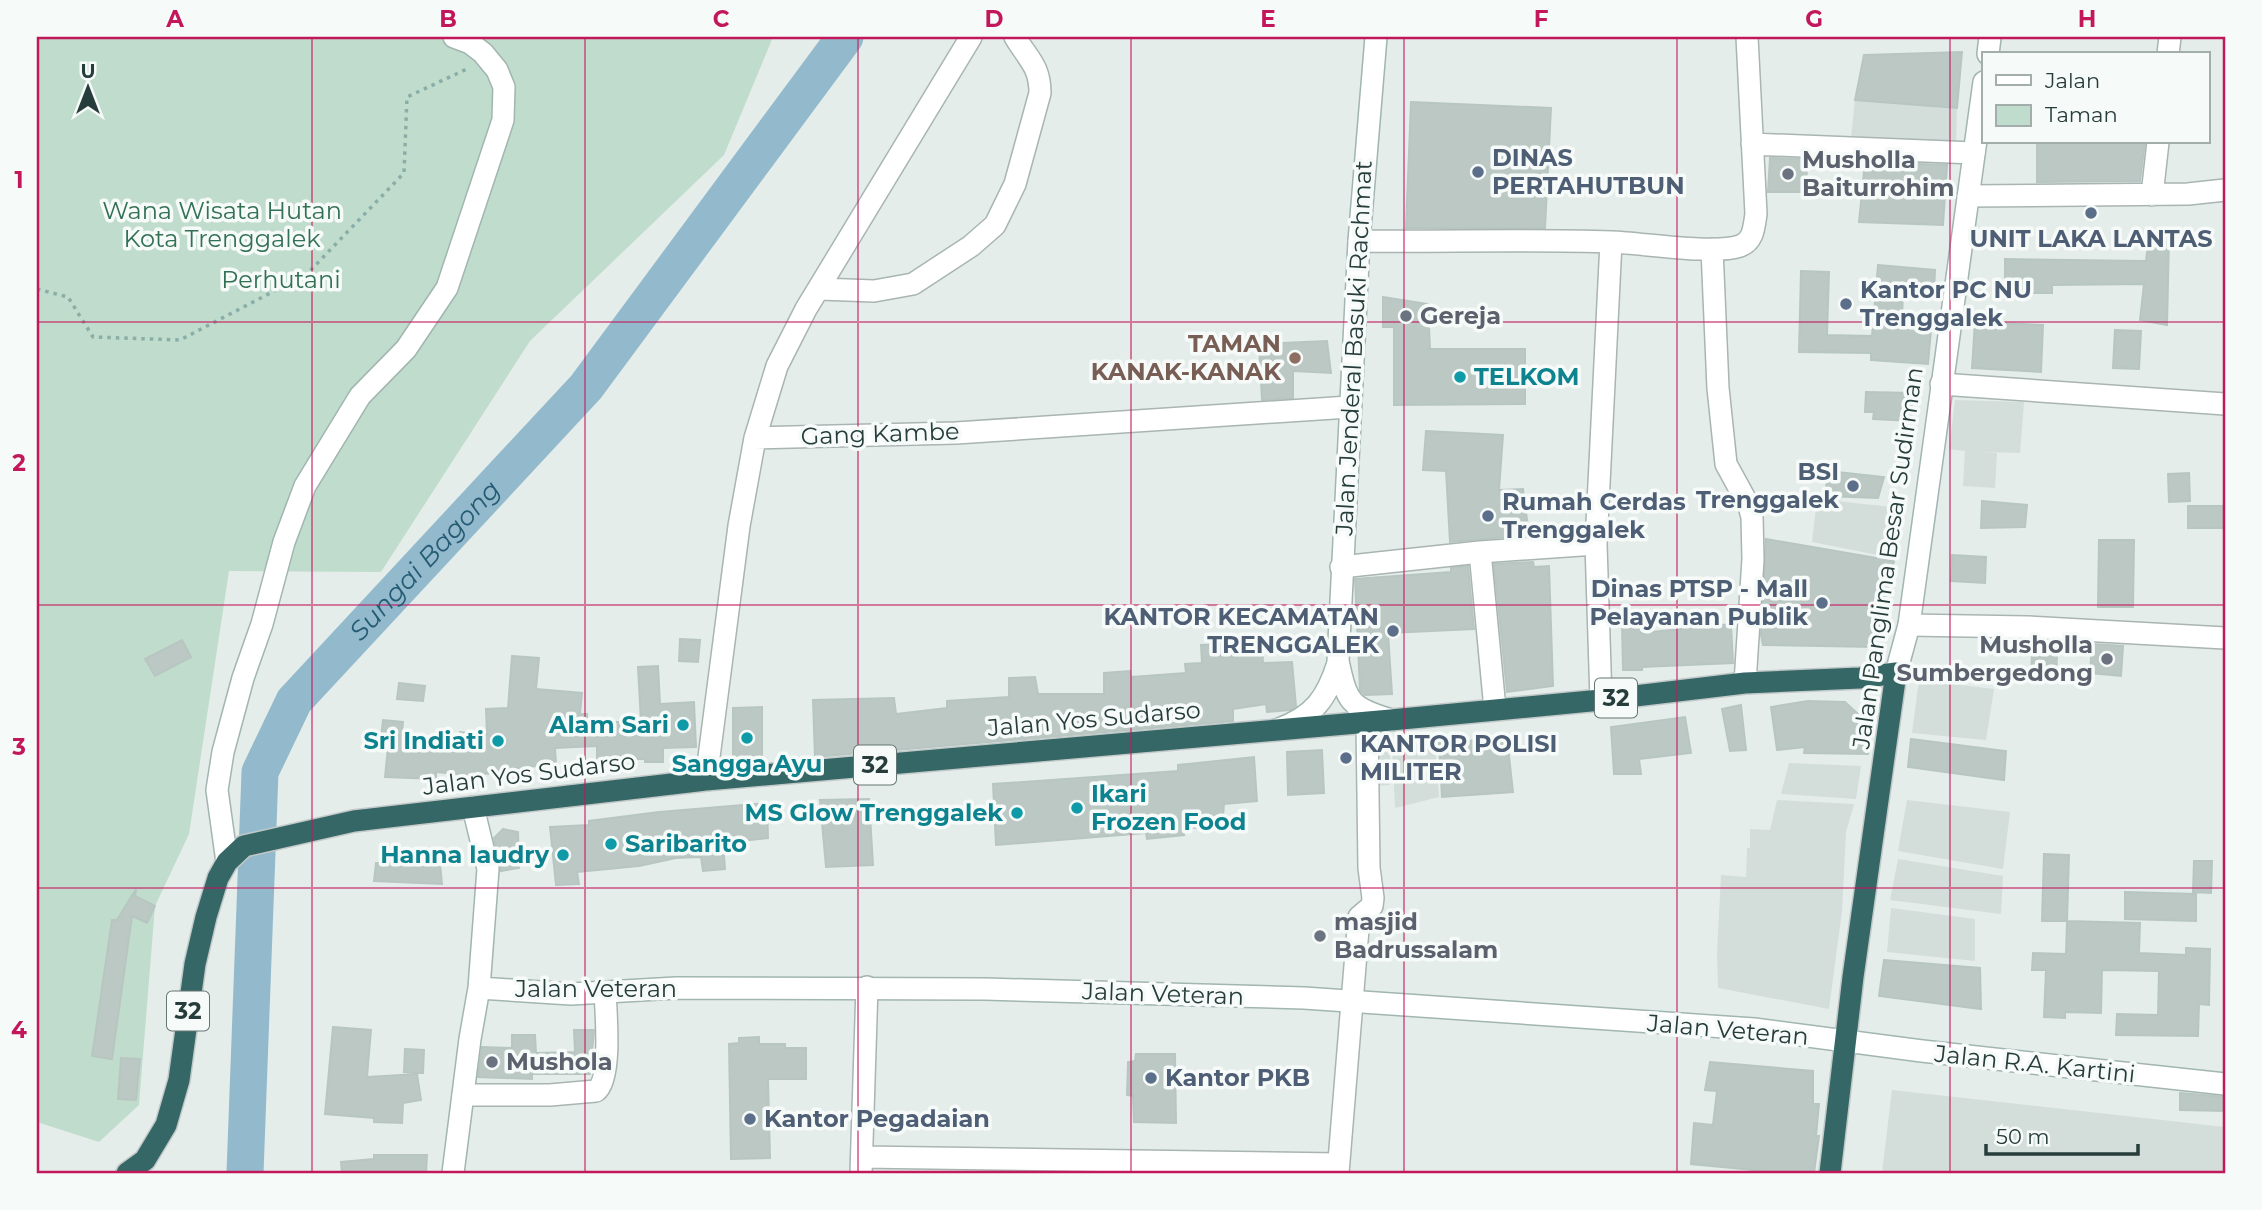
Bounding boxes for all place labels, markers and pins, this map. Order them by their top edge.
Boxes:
place label: DINAS PERTAHUTBUN [1492,143,1685,200]
place label: Musholla Baiturrohim [1802,145,1954,202]
marker: DINAS PERTAHUTBUN [1470,164,1486,180]
marker: Musholla Baiturrohim [1780,166,1796,182]
marker: UNIT LAKA LANTAS [2083,205,2099,221]
place label: UNIT LAKA LANTAS [1969,224,2213,253]
place label: Kantor PC NU Trenggalek [1860,275,2032,332]
marker: Kantor PC NU Trenggalek [1838,296,1854,312]
place label: Gereja [1420,301,1501,330]
marker: Gereja [1398,308,1414,324]
place label: TAMAN KANAK-KANAK [1091,329,1282,386]
marker: TAMAN KANAK-KANAK [1287,350,1303,366]
place label: TELKOM [1474,362,1579,391]
marker: TELKOM [1452,369,1468,385]
place label: BSI Trenggalek [1696,457,1839,514]
marker: BSI Trenggalek [1845,478,1861,494]
place label: Rumah Cerdas Trenggalek [1502,487,1686,544]
marker: Rumah Cerdas Trenggalek [1480,508,1496,524]
place label: Dinas PTSP - Mall Pelayanan Publik [1590,574,1808,631]
marker: Dinas PTSP - Mall Pelayanan Publik [1814,595,1830,611]
place label: KANTOR KECAMATAN TRENGGALEK [1103,602,1380,659]
marker: KANTOR KECAMATAN TRENGGALEK [1385,623,1401,639]
place label: Musholla Sumbergedong [1896,630,2093,687]
marker: Musholla Sumbergedong [2099,651,2115,667]
place label: Alam Sari [548,710,669,739]
marker: Alam Sari [675,717,691,733]
place label: Sri Indiati [364,726,484,755]
place label: KANTOR POLISI MILITER [1360,729,1557,786]
marker: Sangga Ayu [739,730,755,746]
marker: Sri Indiati [490,733,506,749]
place label: Sangga Ayu [672,749,822,778]
marker: KANTOR POLISI MILITER [1338,750,1354,766]
place label: Ikari Frozen Food [1091,779,1246,836]
place label: MS Glow Trenggalek [745,798,1003,827]
marker: Ikari Frozen Food [1069,800,1085,816]
marker: MS Glow Trenggalek [1009,805,1025,821]
place label: Saribarito [625,829,747,858]
marker: Saribarito [603,836,619,852]
place label: Hanna laudry [380,840,550,869]
marker: Hanna laudry [555,847,571,863]
place label: masjid Badrussalam [1334,907,1498,964]
marker: masjid Badrussalam [1312,928,1328,944]
place label: Mushola [506,1047,613,1076]
marker: Mushola [484,1054,500,1070]
place label: Kantor PKB [1165,1063,1310,1092]
marker: Kantor PKB [1143,1070,1159,1086]
place label: Kantor Pegadaian [764,1104,990,1133]
marker: Kantor Pegadaian [742,1111,758,1127]

